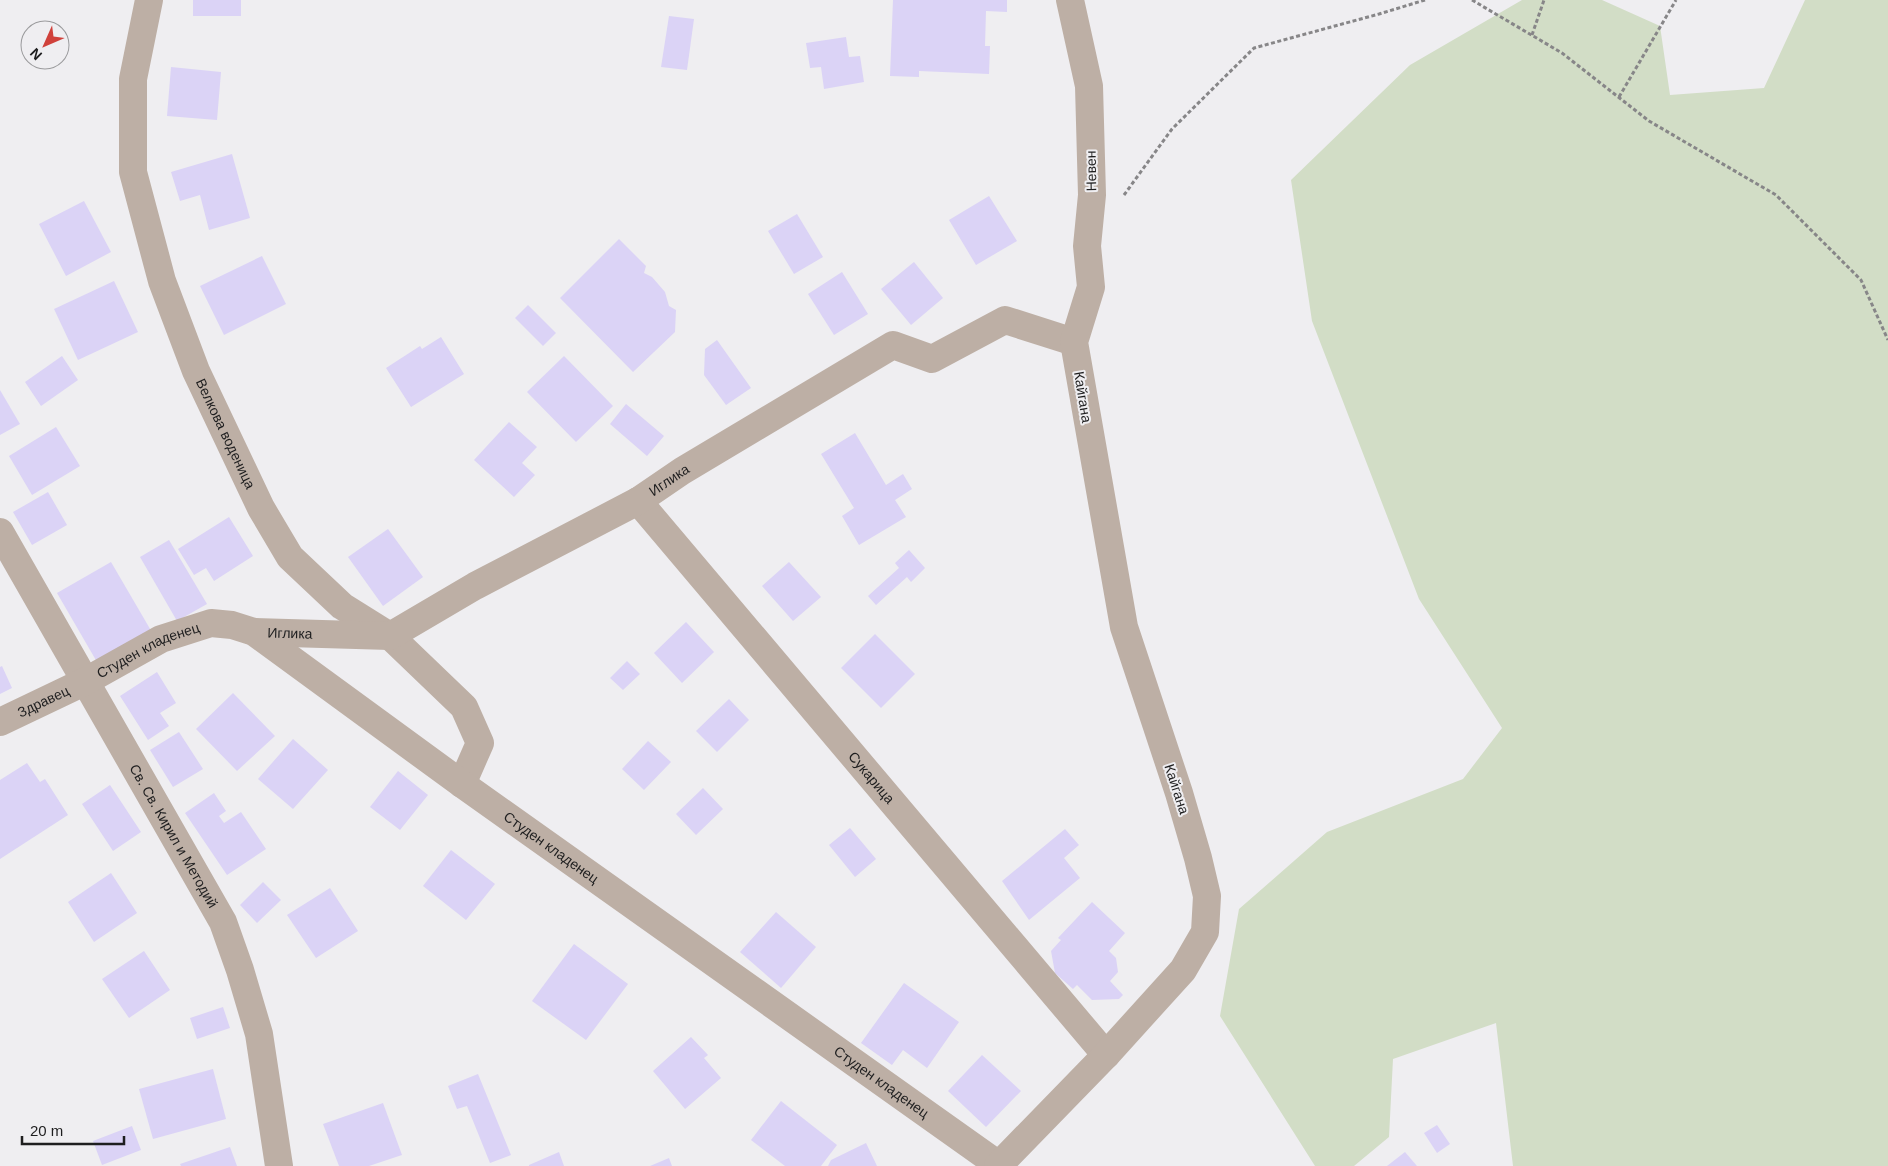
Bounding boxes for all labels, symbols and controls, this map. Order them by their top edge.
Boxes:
north arrow [20,20,70,70]
text: N [27,45,45,63]
street label: Невен [1083,151,1099,191]
street label: Кайгана [1071,370,1095,424]
street label: Велкова воденица [193,376,259,492]
street label: Иглика [646,461,692,499]
street label: Студен кладенец [94,619,202,681]
street label: Иглика [267,624,313,642]
street label: Здравец [15,682,72,720]
street label: Сукарица [845,748,898,807]
street label: Св. Св. Кирил и Методий [126,761,221,910]
street label: Кайгана [1161,762,1193,816]
street label: Студен кладенец [501,808,602,887]
street label: Студен кладенец [831,1043,932,1121]
scale bar [22,1114,125,1146]
text: 20 m [30,1122,63,1139]

